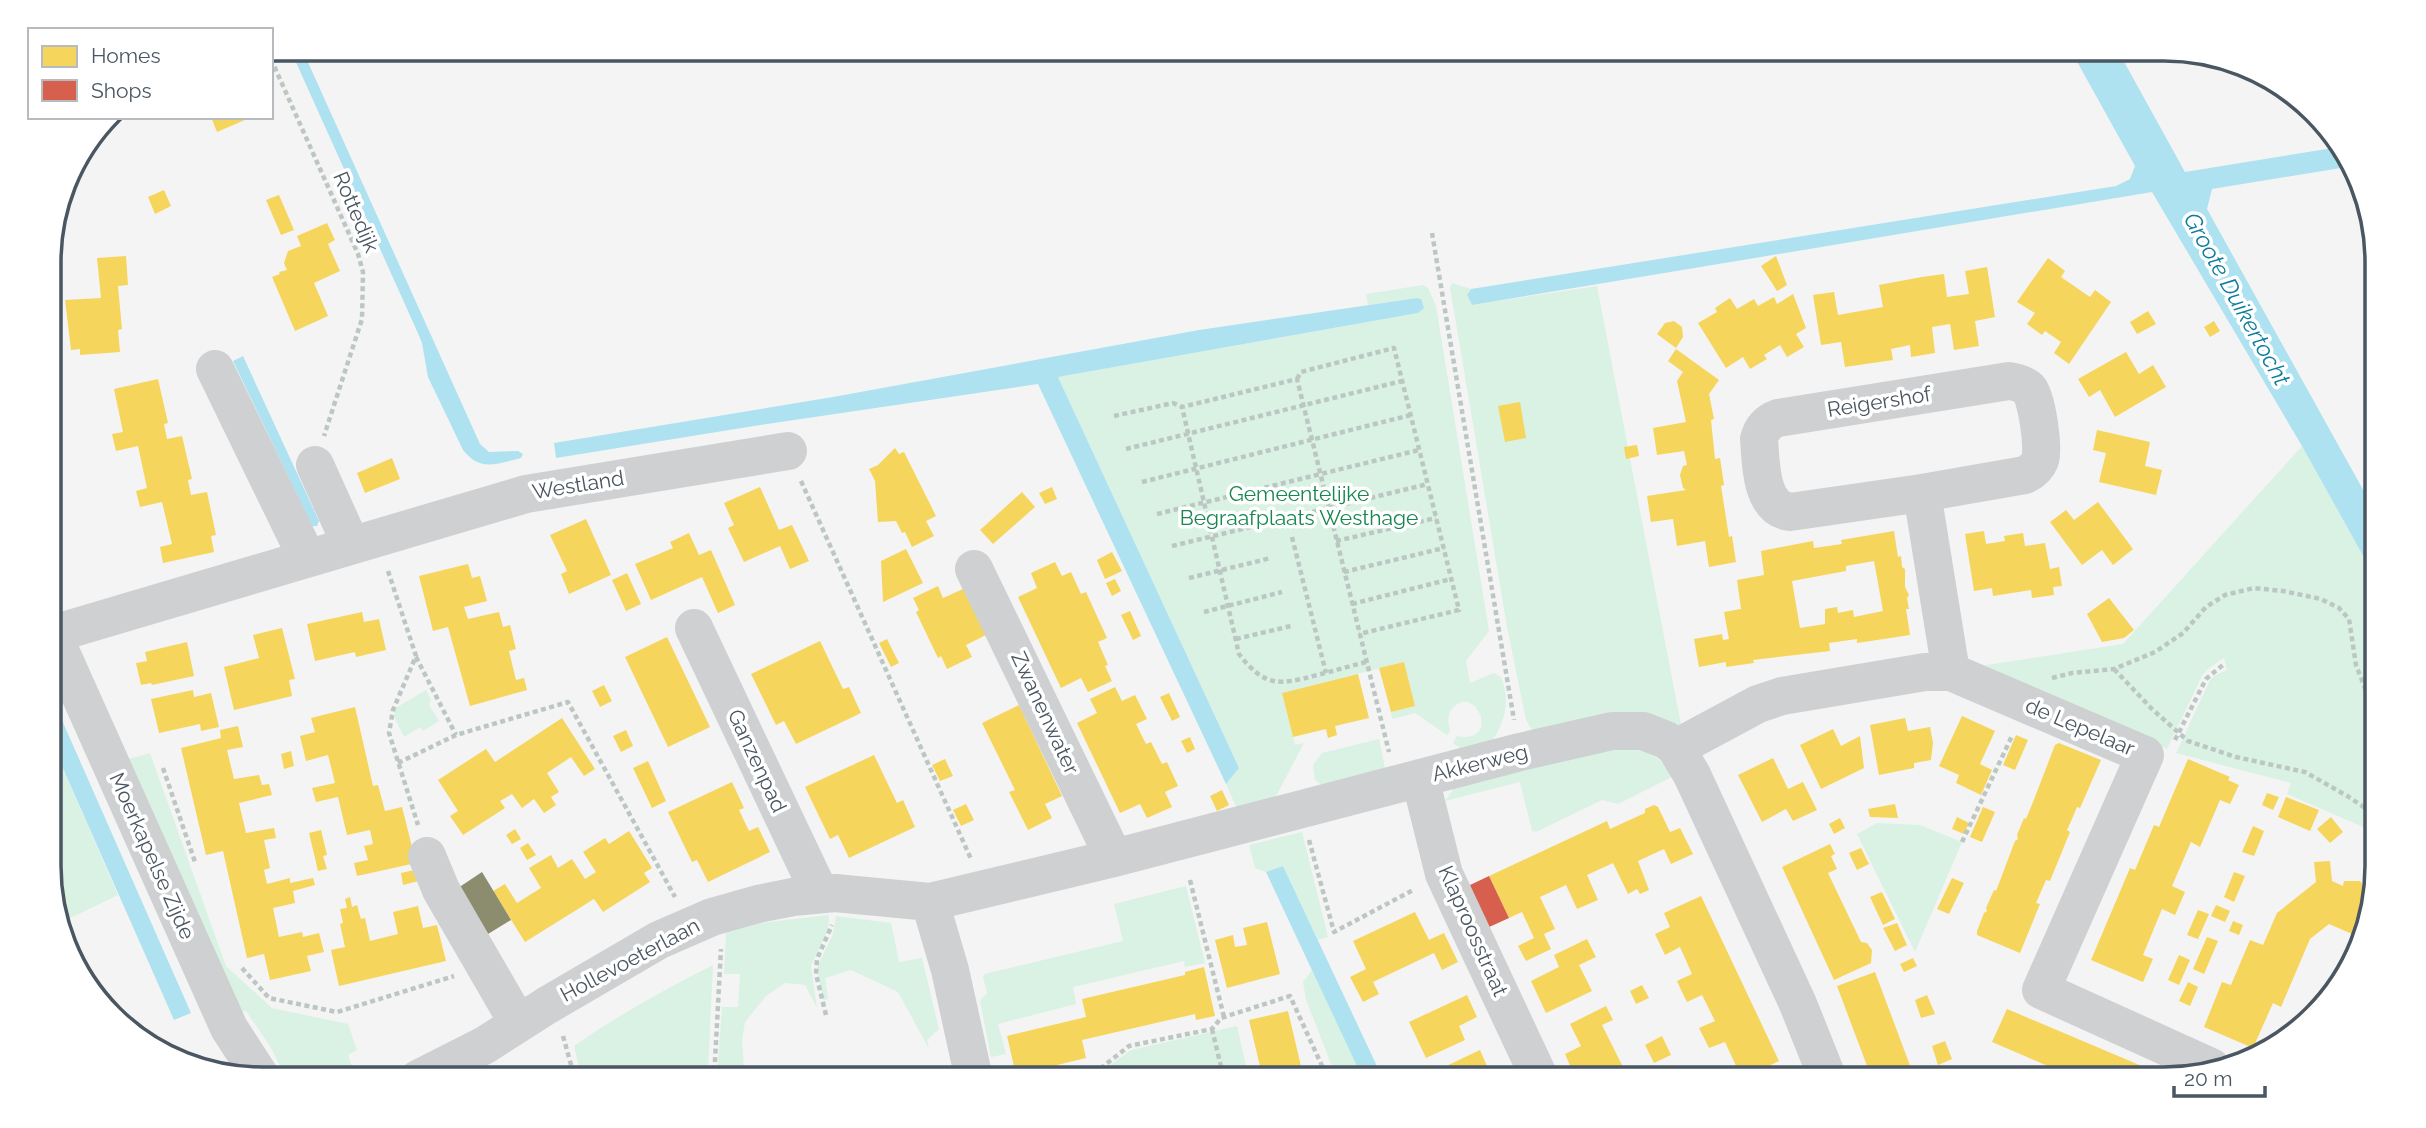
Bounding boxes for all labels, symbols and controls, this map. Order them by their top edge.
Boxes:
legend [28,28,273,119]
text: Homes [91,43,161,68]
text: Shops [91,78,152,103]
street label: Rottedijk [328,168,385,256]
water label: Groote Duikertocht [2179,208,2296,390]
street label: Reigershof [1825,381,1934,422]
street label: Westland [530,465,626,504]
park label: Gemeentelijke Begraafplaats Westhage [1180,481,1418,530]
street label: Zwanenwater [1006,648,1085,779]
street label: de Lepelaar [2022,692,2139,761]
street label: Ganzenpad [723,705,792,816]
street label: Akkerweg [1430,739,1530,786]
street label: Moerkapelse Zijde [104,769,200,943]
street label: Klaproosstraat [1434,862,1513,1000]
street label: Hollevoeterlaan [556,912,704,1007]
scale bar [2174,1054,2265,1098]
text: 20 m [2184,1066,2232,1091]

